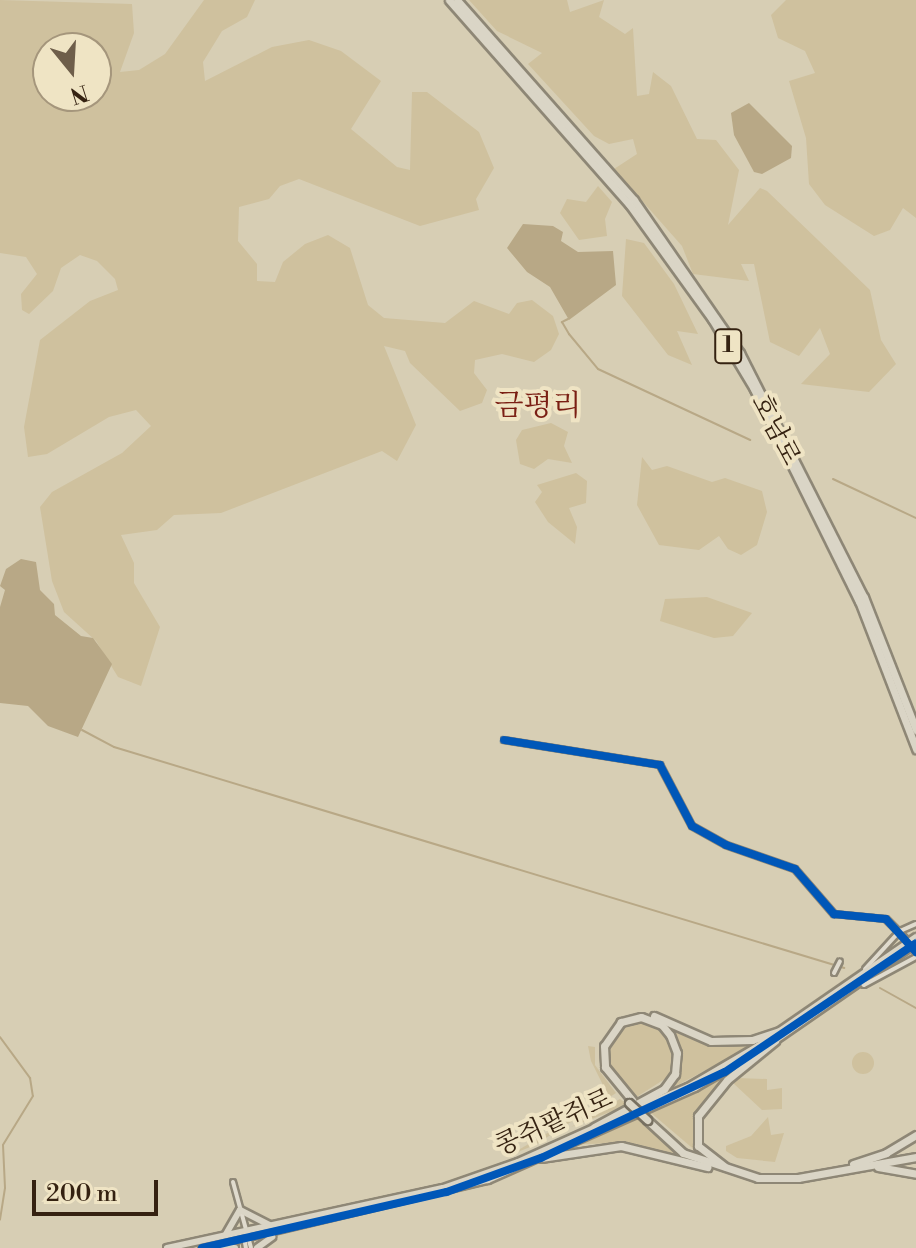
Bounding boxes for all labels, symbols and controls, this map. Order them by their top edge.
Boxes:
north arrow [32,32,112,112]
text: N [67,78,91,109]
road number: 1 [714,326,742,366]
district label: 금평리 [495,388,581,424]
street label: 호남로 [744,389,806,471]
street label: 콩쥐팥쥐로 [490,1083,618,1163]
scale bar [36,1164,162,1214]
text: 200 m [46,1179,117,1209]

